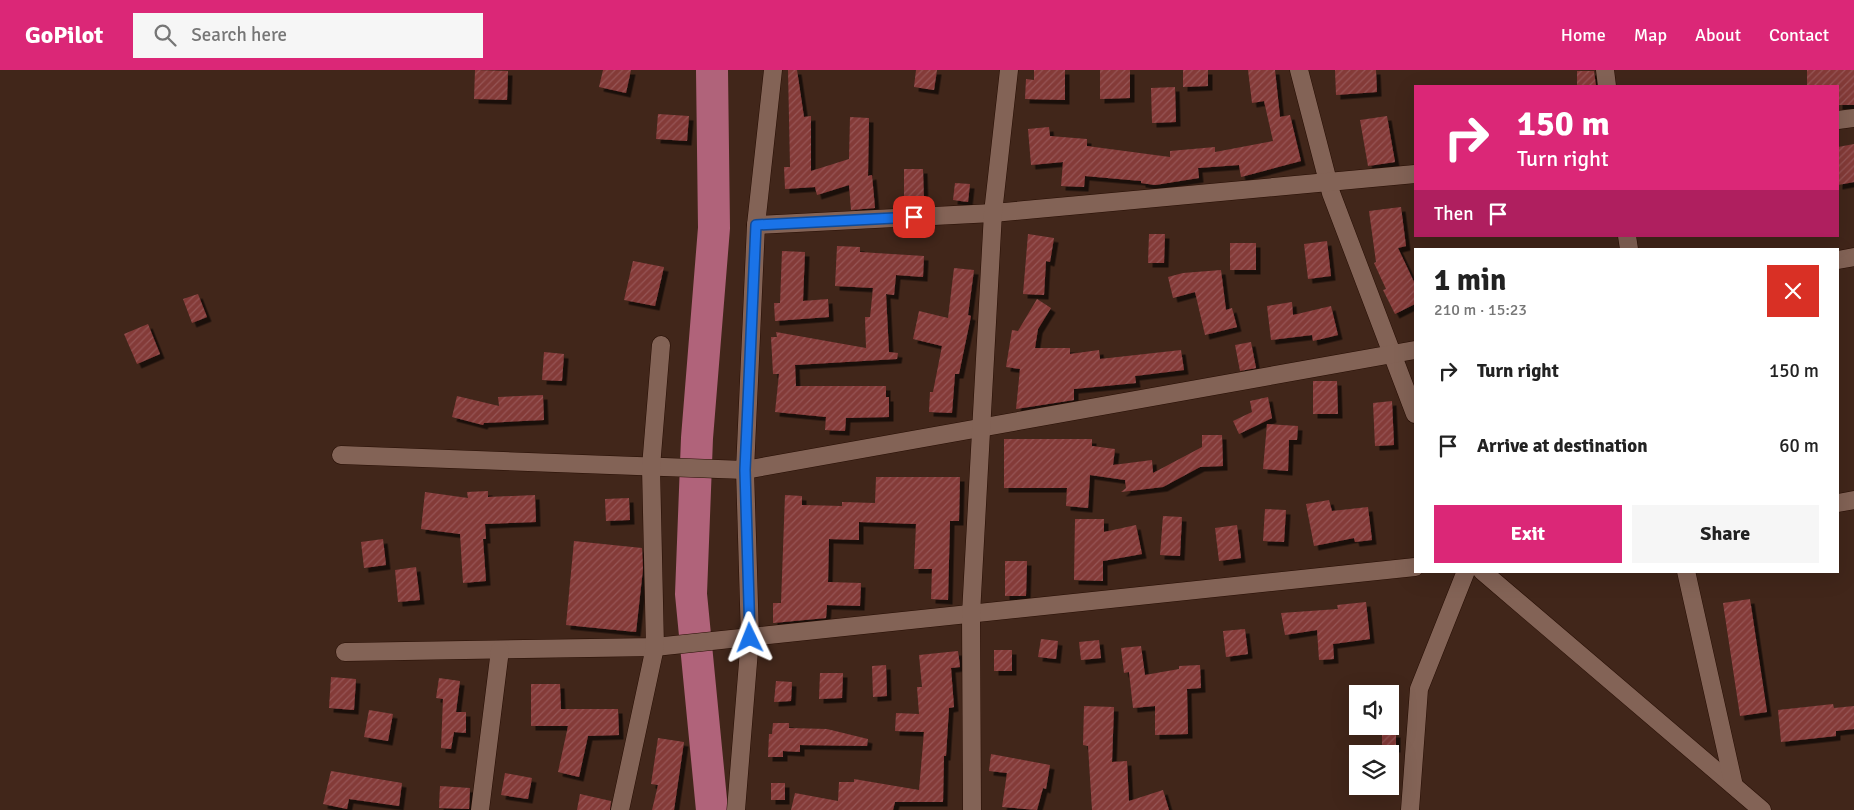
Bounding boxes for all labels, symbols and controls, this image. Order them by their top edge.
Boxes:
search box [133,13,483,58]
text: GoPilot [25,20,103,50]
icon: search [151,21,179,49]
text: Search here [191,23,287,47]
text: Home [1561,24,1606,46]
text: Map [1634,24,1667,46]
text: About [1695,24,1741,46]
text: Contact [1769,24,1829,46]
text: 150 m [1517,102,1610,145]
icon: right [1434,105,1499,170]
text: Turn right [1517,145,1609,172]
pin [893,196,935,238]
icon: arrive [1484,200,1512,228]
text: Then [1434,202,1474,226]
icon: arrive [900,203,928,231]
text: 1 min [1434,262,1506,299]
button: close [1767,265,1819,317]
text: 210 m · 15:23 [1434,300,1527,320]
icon: right [1434,357,1462,385]
text: Turn right [1477,359,1559,383]
text: 150 m [1769,359,1819,383]
icon: arrive [1434,432,1462,460]
text: Arrive at destination [1477,434,1648,458]
text: 60 m [1779,434,1819,458]
button: Exit [1434,505,1622,563]
button: Share [1632,505,1819,563]
position arrow [723,611,775,663]
map controls [1349,685,1399,795]
button: sound [1349,685,1399,735]
button: layers [1349,745,1399,795]

